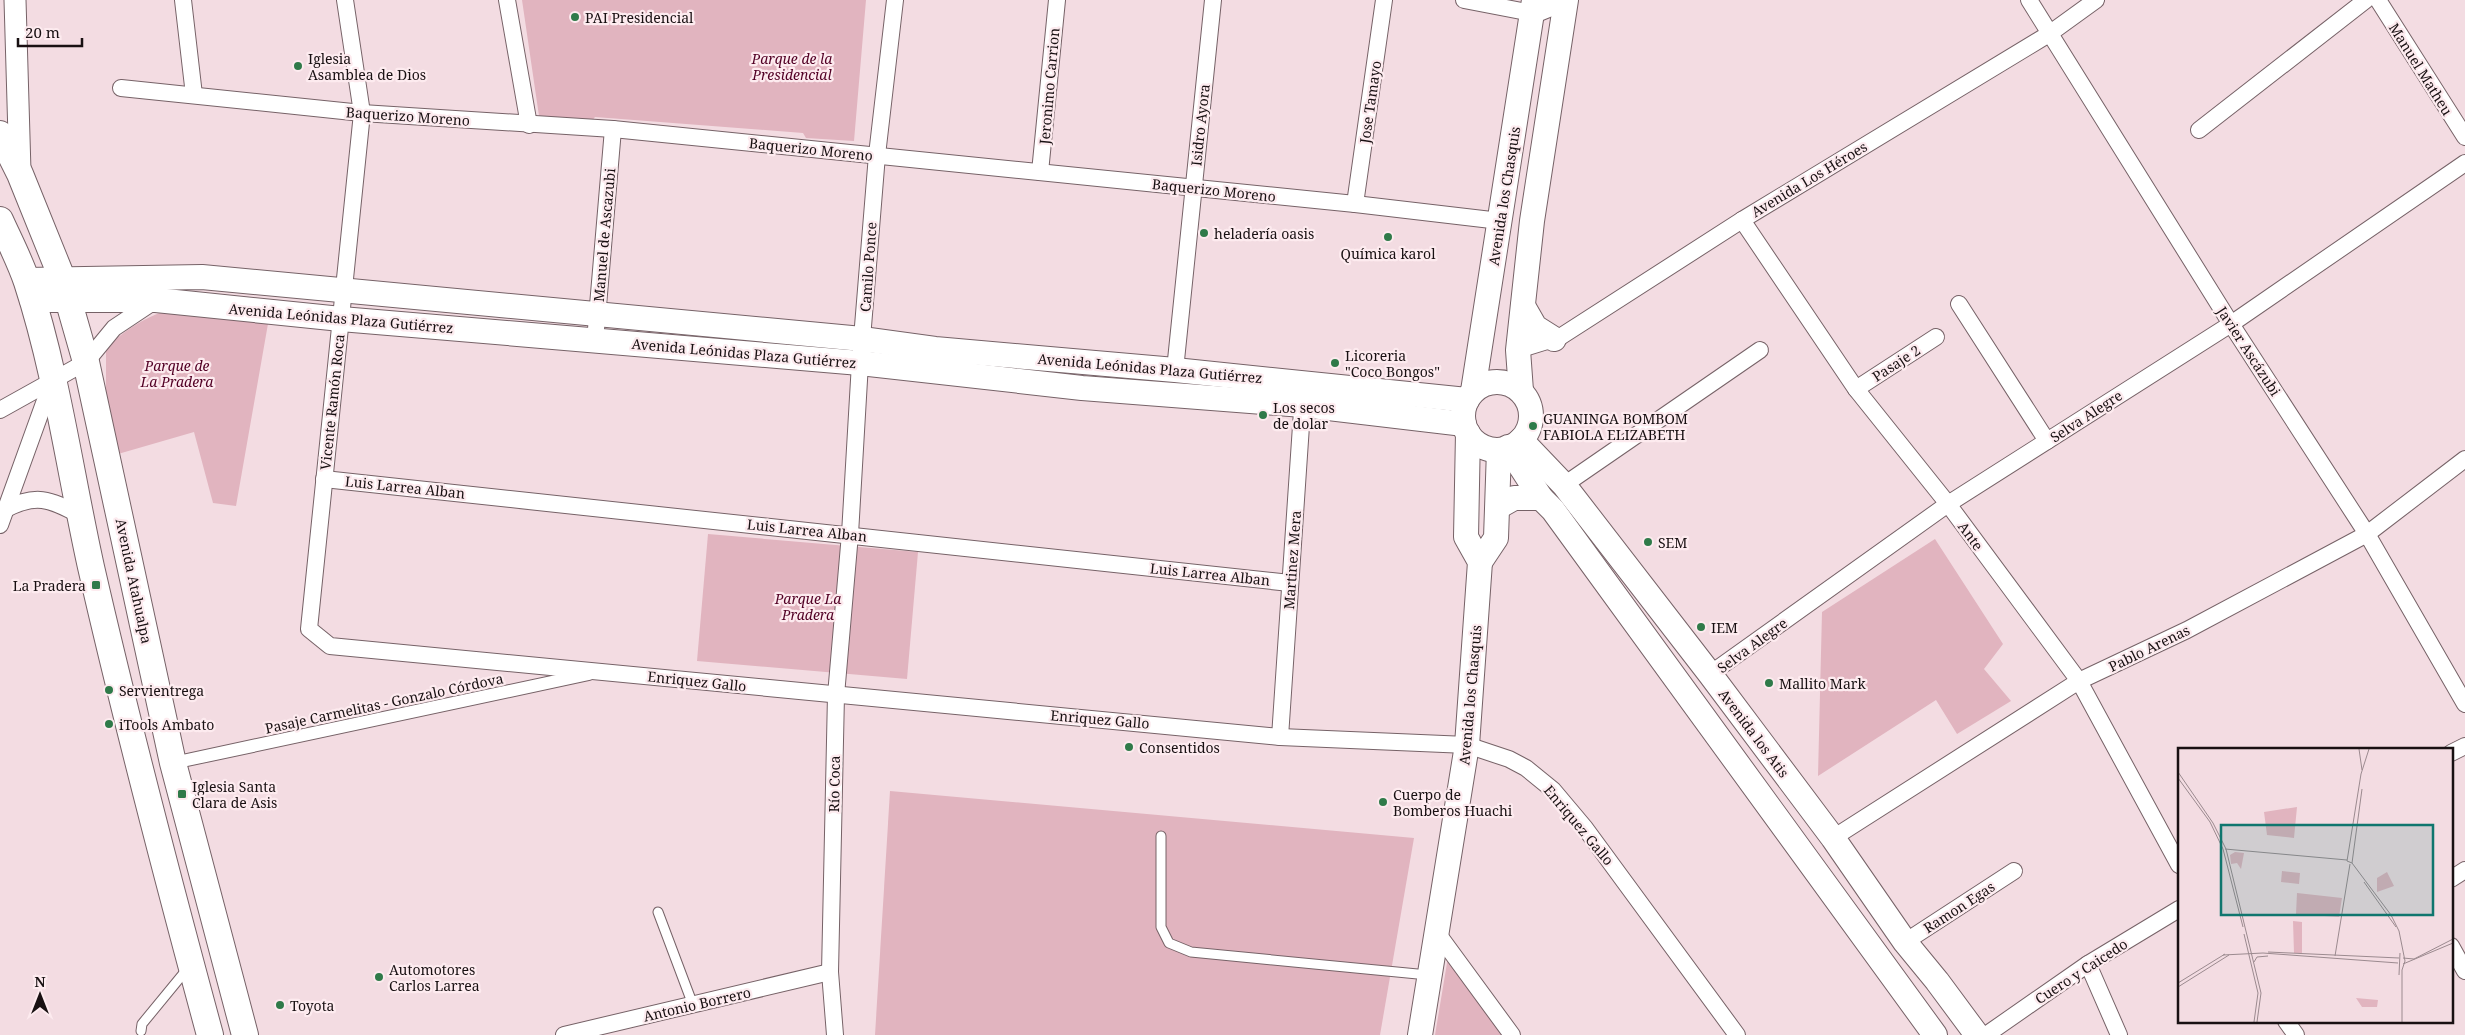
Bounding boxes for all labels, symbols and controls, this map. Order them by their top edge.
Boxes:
place label: PAI Presidencial [585,8,694,27]
marker: PAI Presidencial [569,11,581,23]
scale bar [18,15,81,47]
street label: Manuel Matheu [2385,19,2457,119]
text: 20 m [25,22,60,42]
street label: Jeronimo Carrion [1034,27,1064,146]
place label: Iglesia Asamblea de Dios [308,49,426,84]
park label: Parque de la Presidencial [751,49,833,84]
street label: Jose Tamayo [1355,59,1385,146]
marker: Iglesia Asamblea de Dios [292,60,304,72]
street label: Isidro Ayora [1186,83,1214,167]
street label: Baquerizo Moreno [345,102,471,130]
street label: Avenida los Chasquis [1484,125,1524,267]
street label: Baquerizo Moreno [748,133,874,165]
street label: Avenida Los Héroes [1748,137,1870,221]
street label: Manuel de Ascazubi [589,167,619,303]
street label: Baquerizo Moreno [1151,174,1277,206]
street label: Camilo Ponce [855,221,881,313]
place label: heladería oasis [1214,224,1314,243]
marker: heladería oasis [1198,227,1210,239]
marker: Química karol [1382,231,1394,243]
place label: Química karol [1341,244,1436,263]
street label: Avenida Leónidas Plaza Gutiérrez [228,299,454,337]
street label: Javier Ascázubi [2212,302,2285,400]
street label: Vicente Ramón Roca [315,333,349,471]
street label: Avenida Leónidas Plaza Gutiérrez [631,334,857,372]
street label: Pasaje 2 [1868,340,1924,386]
place label: Licoreria "Coco Bongos" [1345,346,1440,381]
street label: Avenida Leónidas Plaza Gutiérrez [1037,349,1263,387]
park label: Parque de La Pradera [140,356,214,391]
marker: Licoreria "Coco Bongos" [1329,357,1341,369]
street label: Selva Alegre [2046,386,2126,446]
place label: Los secos de dolar [1273,398,1335,433]
marker: Los secos de dolar [1257,409,1269,421]
place label: GUANINGA BOMBOM FABIOLA ELIZABETH [1543,409,1688,444]
marker: GUANINGA BOMBOM FABIOLA ELIZABETH [1527,420,1539,432]
street label: Luis Larrea Alban [344,471,466,503]
street label: Martinez Mera [1279,510,1305,610]
street label: Luis Larrea Alban [746,514,868,546]
street label: Avenida Atahualpa [111,517,157,645]
street label: Ante [1954,518,1988,554]
place label: SEM [1658,533,1687,552]
marker: SEM [1642,536,1654,548]
street label: Luis Larrea Alban [1149,558,1271,590]
place label: La Pradera [13,576,86,595]
marker: La Pradera [90,579,102,591]
park label: Parque La Pradera [774,589,842,624]
street label: Selva Alegre [1713,613,1791,677]
place label: IEM [1711,618,1738,637]
street label: Pablo Arenas [2105,620,2193,676]
marker: IEM [1695,621,1707,633]
street label: Avenida los Chasquis [1454,624,1486,766]
street label: Enriquez Gallo [647,666,747,696]
street label: Pasaje Carmelitas - Gonzalo Córdova [263,668,505,738]
place label: Mallito Mark [1779,674,1866,693]
marker: Mallito Mark [1763,677,1775,689]
place label: Servientrega [119,681,204,700]
marker: Servientrega [103,684,115,696]
street label: Avenida los Atis [1714,685,1794,781]
street label: Enriquez Gallo [1050,705,1150,733]
place label: iTools Ambato [119,715,214,734]
marker: iTools Ambato [103,718,115,730]
place label: Consentidos [1139,738,1220,757]
marker: Consentidos [1123,741,1135,753]
inset map [2178,748,2452,1022]
street label: Río Coca [824,755,844,813]
place label: Iglesia Santa Clara de Asis [192,777,277,812]
street label: Enriquez Gallo [1540,781,1618,869]
place label: Cuerpo de Bomberos Huachi [1393,785,1513,820]
marker: Iglesia Santa Clara de Asis [176,788,188,800]
marker: Cuerpo de Bomberos Huachi [1377,796,1389,808]
street label: Ramon Egas [1920,877,1998,937]
street label: Cuero y Caicedo [2031,934,2131,1008]
place label: Automotores Carlos Larrea [389,960,480,995]
north arrow [15,970,65,1020]
marker: Automotores Carlos Larrea [373,971,385,983]
text: N [34,972,46,991]
street label: Antonio Borrero [641,982,753,1026]
place label: Toyota [290,996,335,1015]
marker: Toyota [274,999,286,1011]

